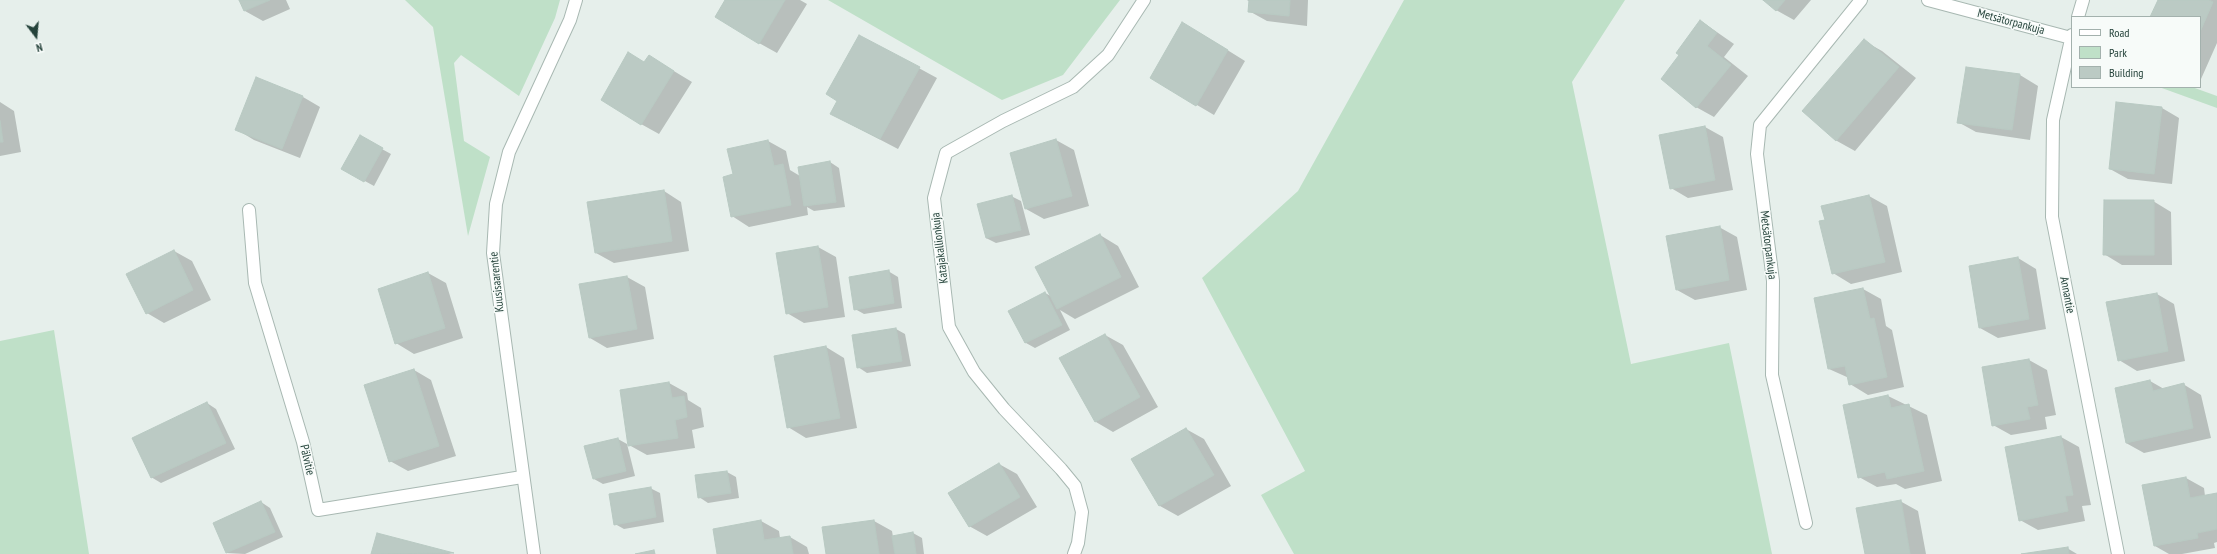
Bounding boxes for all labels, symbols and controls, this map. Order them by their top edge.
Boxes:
street label: Metsätorpankuja [1976,6,2046,38]
north arrow [16,16,56,56]
legend [2071,16,2201,88]
text: Road [2109,25,2129,40]
text: N [35,40,44,55]
text: Park [2109,45,2127,60]
text: Building [2109,65,2144,80]
street label: Metsätorpankuja [1757,210,1779,280]
street label: Katajakallionkuja [929,212,951,284]
street label: Kuusisaarentie [487,251,507,313]
street label: Annantie [2056,275,2078,315]
street label: Pälvitie [296,443,318,477]

